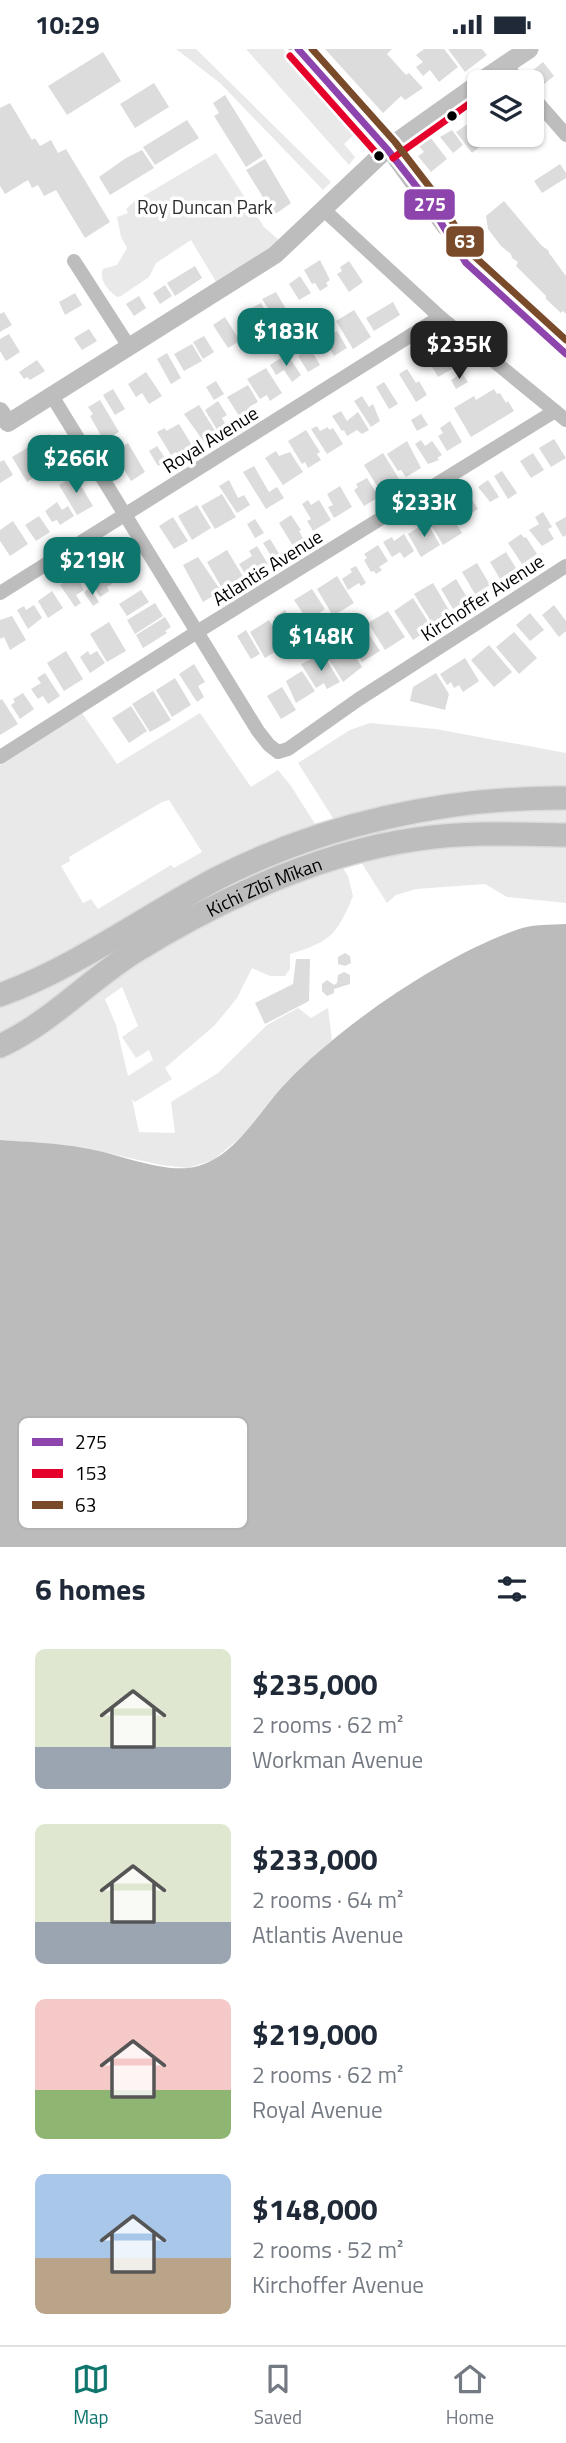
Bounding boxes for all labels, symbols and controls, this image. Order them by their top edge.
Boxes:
text: 10:29 [35,5,100,44]
map controls [467,70,544,147]
button: layers [467,70,544,147]
unlabelled marker [445,109,459,123]
unlabelled marker [372,149,386,163]
line badge: 275 [403,188,456,221]
text: 275 [414,189,446,218]
park label: Roy Duncan Park [137,192,273,221]
line badge: 63 [445,225,485,258]
text: 63 [454,226,476,255]
pin: $183K [237,309,335,368]
text: $183K [253,313,319,348]
pin: $235K [410,321,508,381]
text: $235K [426,326,492,361]
street label: Royal Avenue [157,398,263,480]
pin: $266K [27,435,125,495]
text: $266K [43,440,109,475]
pin: $233K [375,479,473,539]
text: $233K [391,484,457,519]
street label: Atlantis Avenue [206,522,328,612]
pin: $219K [43,538,141,597]
text: $219K [59,542,125,577]
street label: Kirchoffer Avenue [415,546,549,648]
pin: $148K [272,613,370,673]
text: $148K [288,618,354,653]
street label: Kichi Zībī Mīkan [201,848,325,923]
legend [18,1417,248,1529]
text: 275 [75,1427,107,1456]
text: 153 [75,1458,107,1487]
text: 63 [75,1490,96,1519]
text: 6 homes [35,1566,146,1612]
icon: filters [493,1570,531,1608]
text: $235,000 [252,1661,378,1707]
icon: home [91,1677,175,1761]
text: 2 rooms · 62 m² [252,1707,403,1742]
text: Workman Avenue [252,1742,423,1777]
text: $233,000 [252,1836,378,1882]
icon: home [91,1852,175,1936]
text: 2 rooms · 64 m² [252,1882,403,1917]
text: Atlantis Avenue [252,1917,403,1952]
text: $219,000 [252,2011,378,2057]
icon: home [91,2027,175,2111]
text: 2 rooms · 62 m² [252,2057,403,2092]
text: Royal Avenue [252,2092,383,2127]
text: $148,000 [252,2186,378,2232]
icon: home [91,2202,175,2286]
text: 2 rooms · 52 m² [252,2232,403,2267]
text: Kirchoffer Avenue [252,2267,424,2302]
tab: Map [72,2360,110,2431]
tab: Saved [254,2360,302,2431]
tab: Home [446,2360,494,2431]

